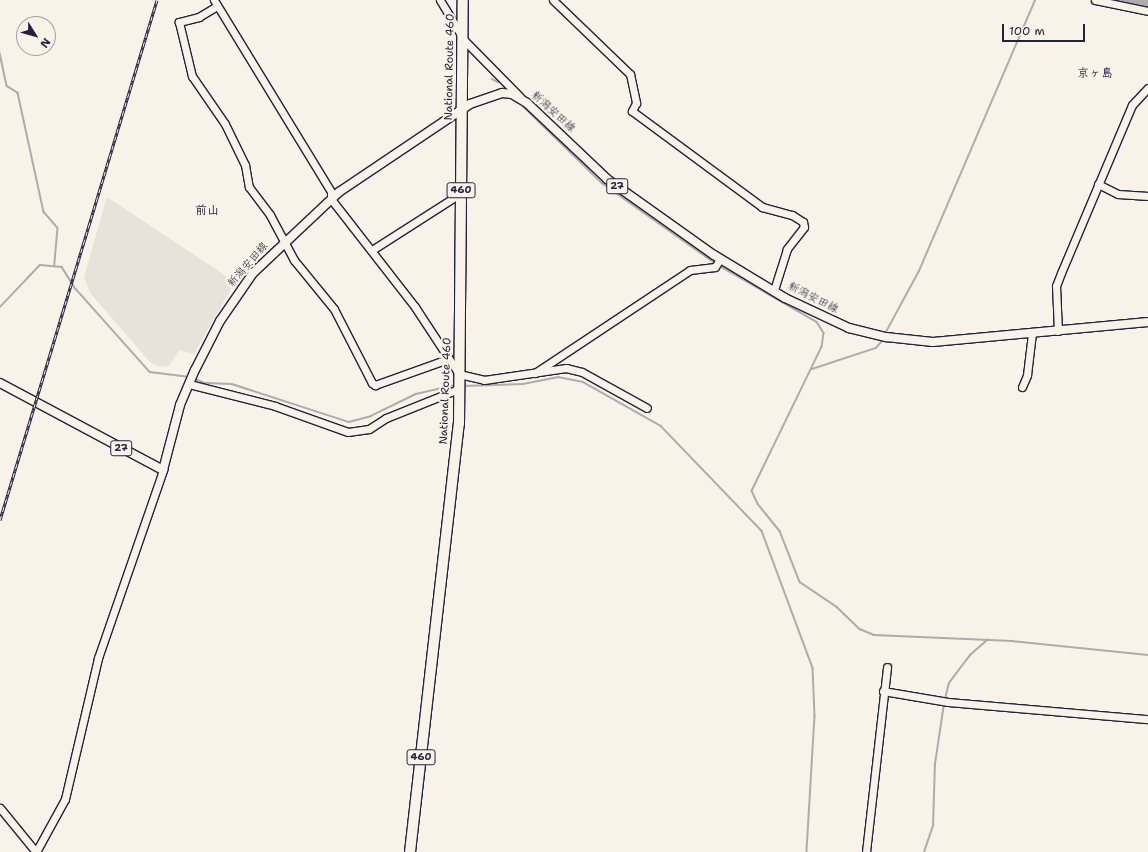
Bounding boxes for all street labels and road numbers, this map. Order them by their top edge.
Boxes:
street label: National Route 460 [442,13,458,121]
street label: 新潟安田線 [528,89,578,135]
road number: 27 [606,178,628,194]
road number: 460 [446,182,476,198]
street label: 新潟安田線 [225,240,271,290]
street label: 新潟安田線 [786,280,840,316]
street label: National Route 460 [438,337,454,445]
road number: 27 [110,440,132,456]
road number: 460 [406,749,436,765]

